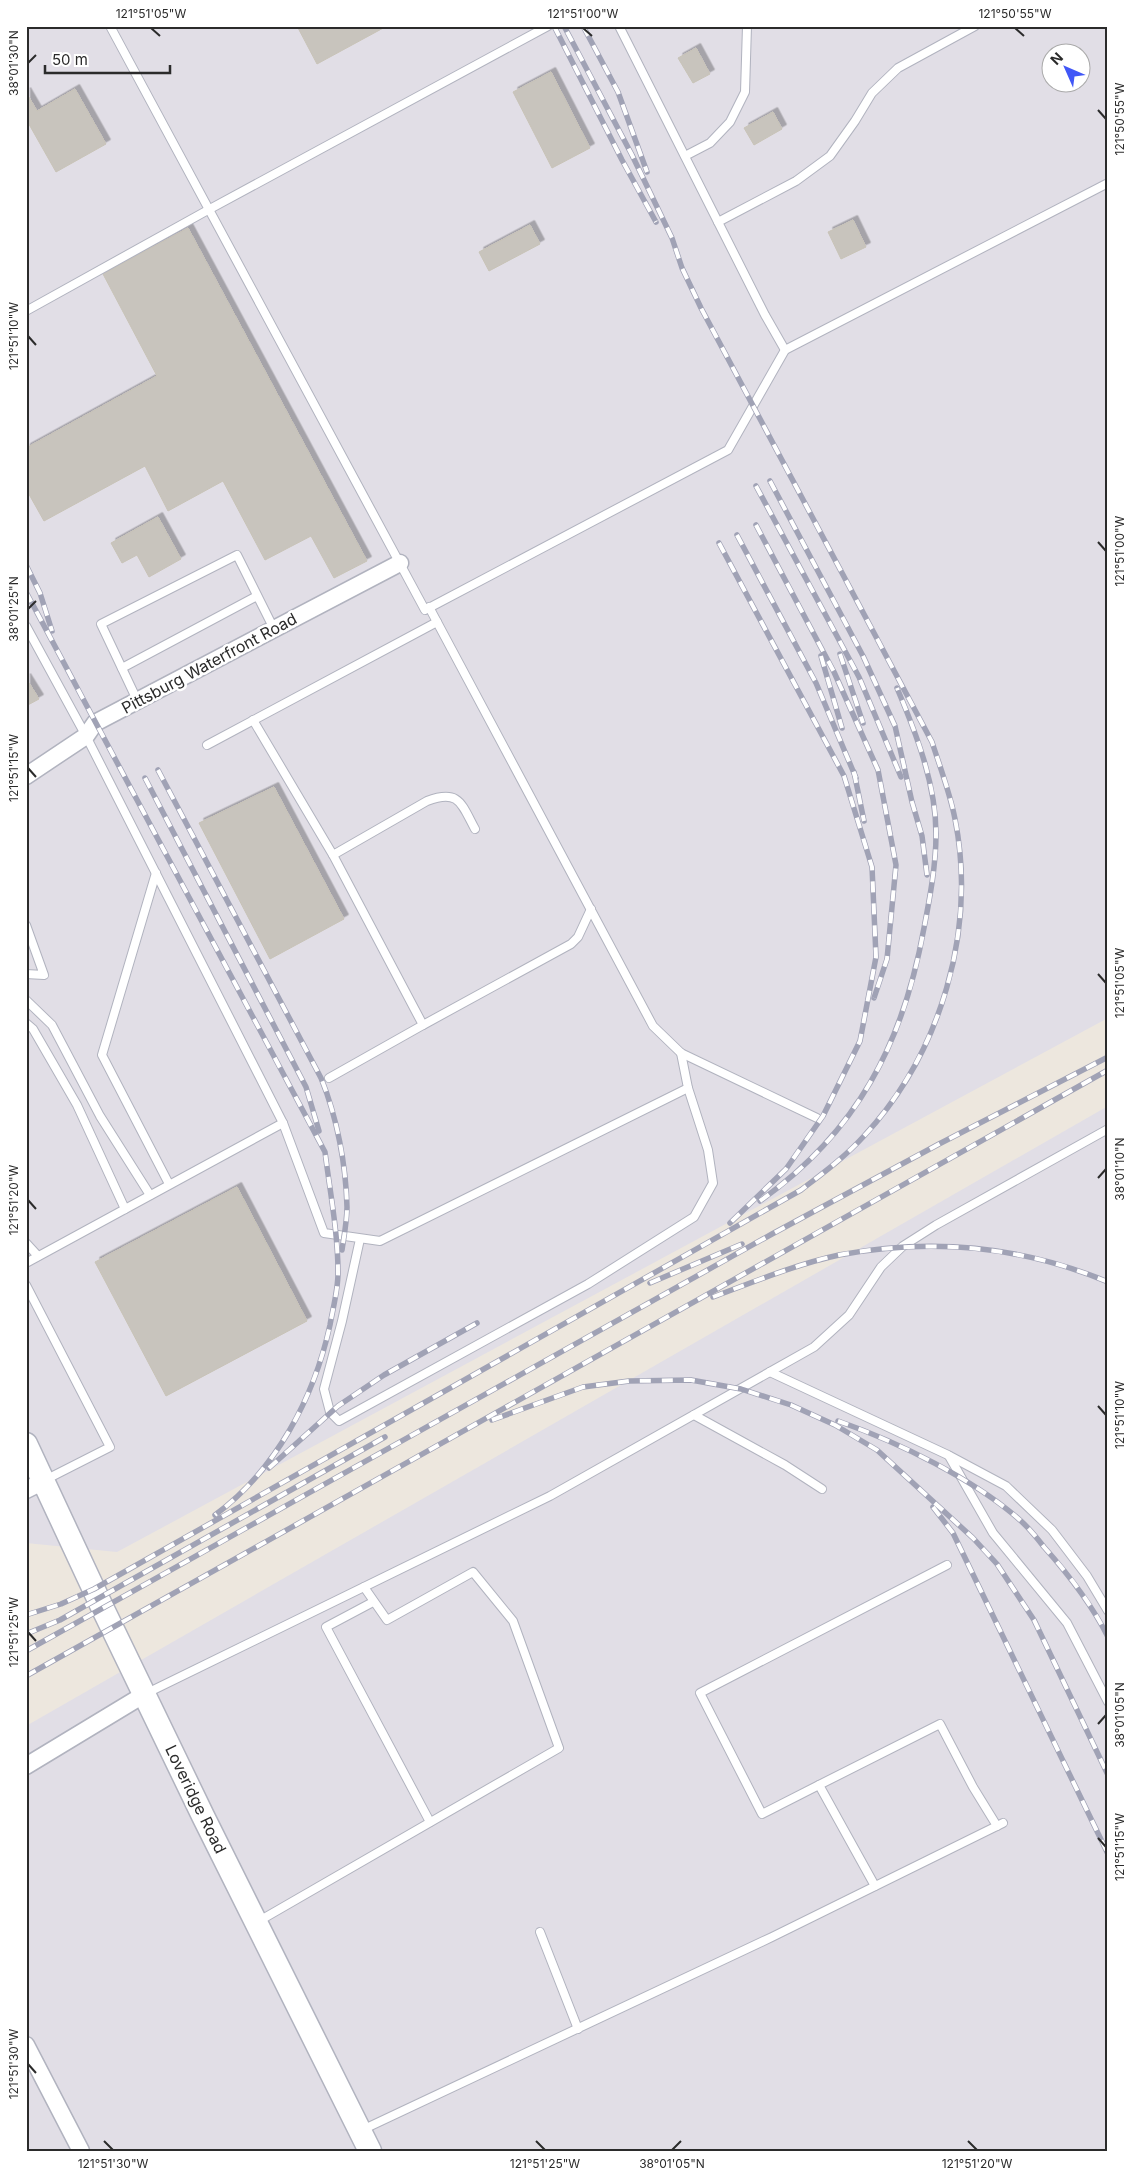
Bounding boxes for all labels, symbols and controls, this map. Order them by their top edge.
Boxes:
text: 121°51'05"W [116,6,186,21]
text: 121°51'00"W [548,6,619,21]
text: 121°50'55"W [978,6,1052,21]
text: 38°01'30"N [6,30,21,96]
scale bar [45,42,170,74]
north arrow [1042,42,1092,92]
text: N [1047,49,1066,68]
text: 50 m [52,50,88,69]
text: 121°50'55"W [1112,82,1127,156]
text: 121°51'10"W [6,302,21,370]
text: 121°51'00"W [1112,515,1127,586]
text: 38°01'25"N [6,576,21,642]
street label: Pittsburg Waterfront Road [118,608,300,718]
text: 121°51'15"W [6,734,21,802]
text: 121°51'05"W [1112,948,1127,1018]
text: 38°01'10"N [1112,1137,1127,1201]
text: 121°51'20"W [6,1165,21,1235]
text: 121°51'10"W [1112,1381,1127,1449]
text: 121°51'25"W [6,1597,21,1667]
text: 38°01'05"N [1112,1682,1127,1748]
street label: Loveridge Road [161,1741,231,1857]
text: 121°51'15"W [1112,1813,1127,1881]
text: 121°51'30"W [6,2028,21,2099]
text: 121°51'30"W [78,2156,149,2171]
text: 121°51'25"W [510,2156,580,2171]
text: 38°01'05"N [639,2156,705,2171]
text: 121°51'20"W [942,2156,1012,2171]

